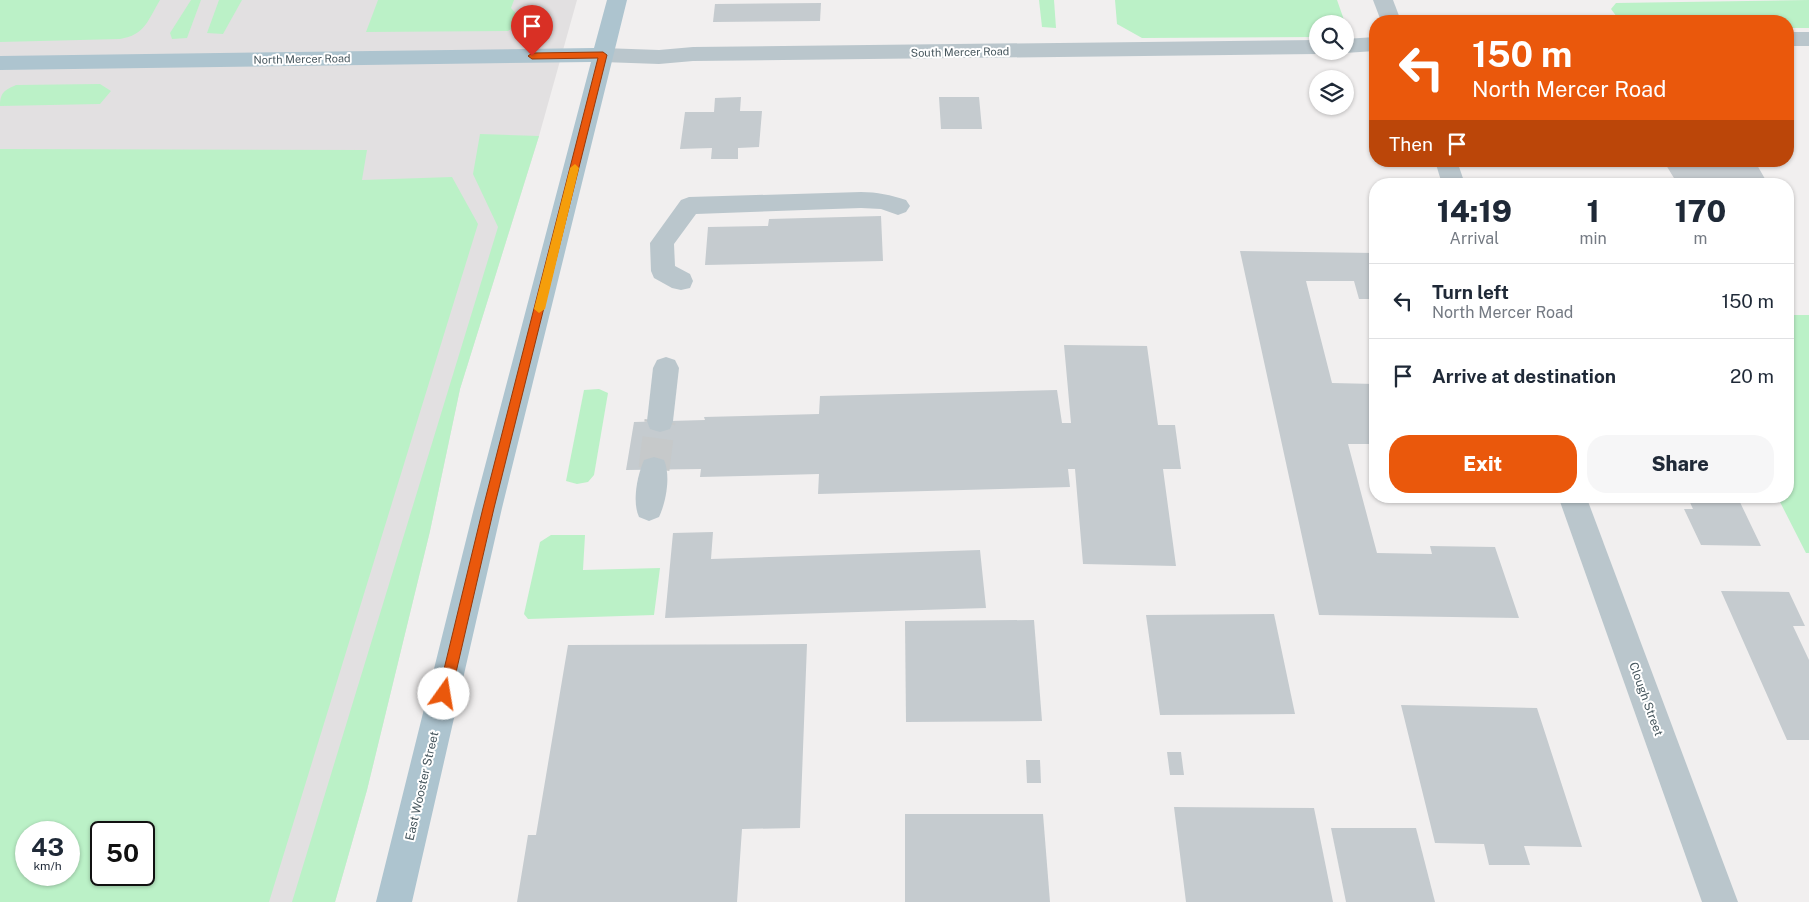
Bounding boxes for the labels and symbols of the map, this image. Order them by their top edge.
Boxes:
pin [511,5,553,56]
street label: South Mercer Road [911,45,1009,59]
street label: North Mercer Road [253,52,351,66]
street label: Clough Street [1626,660,1666,738]
position arrow [417,667,469,719]
street label: East Wooster Street [403,730,441,842]
speed limit sign: 50 [90,821,155,886]

